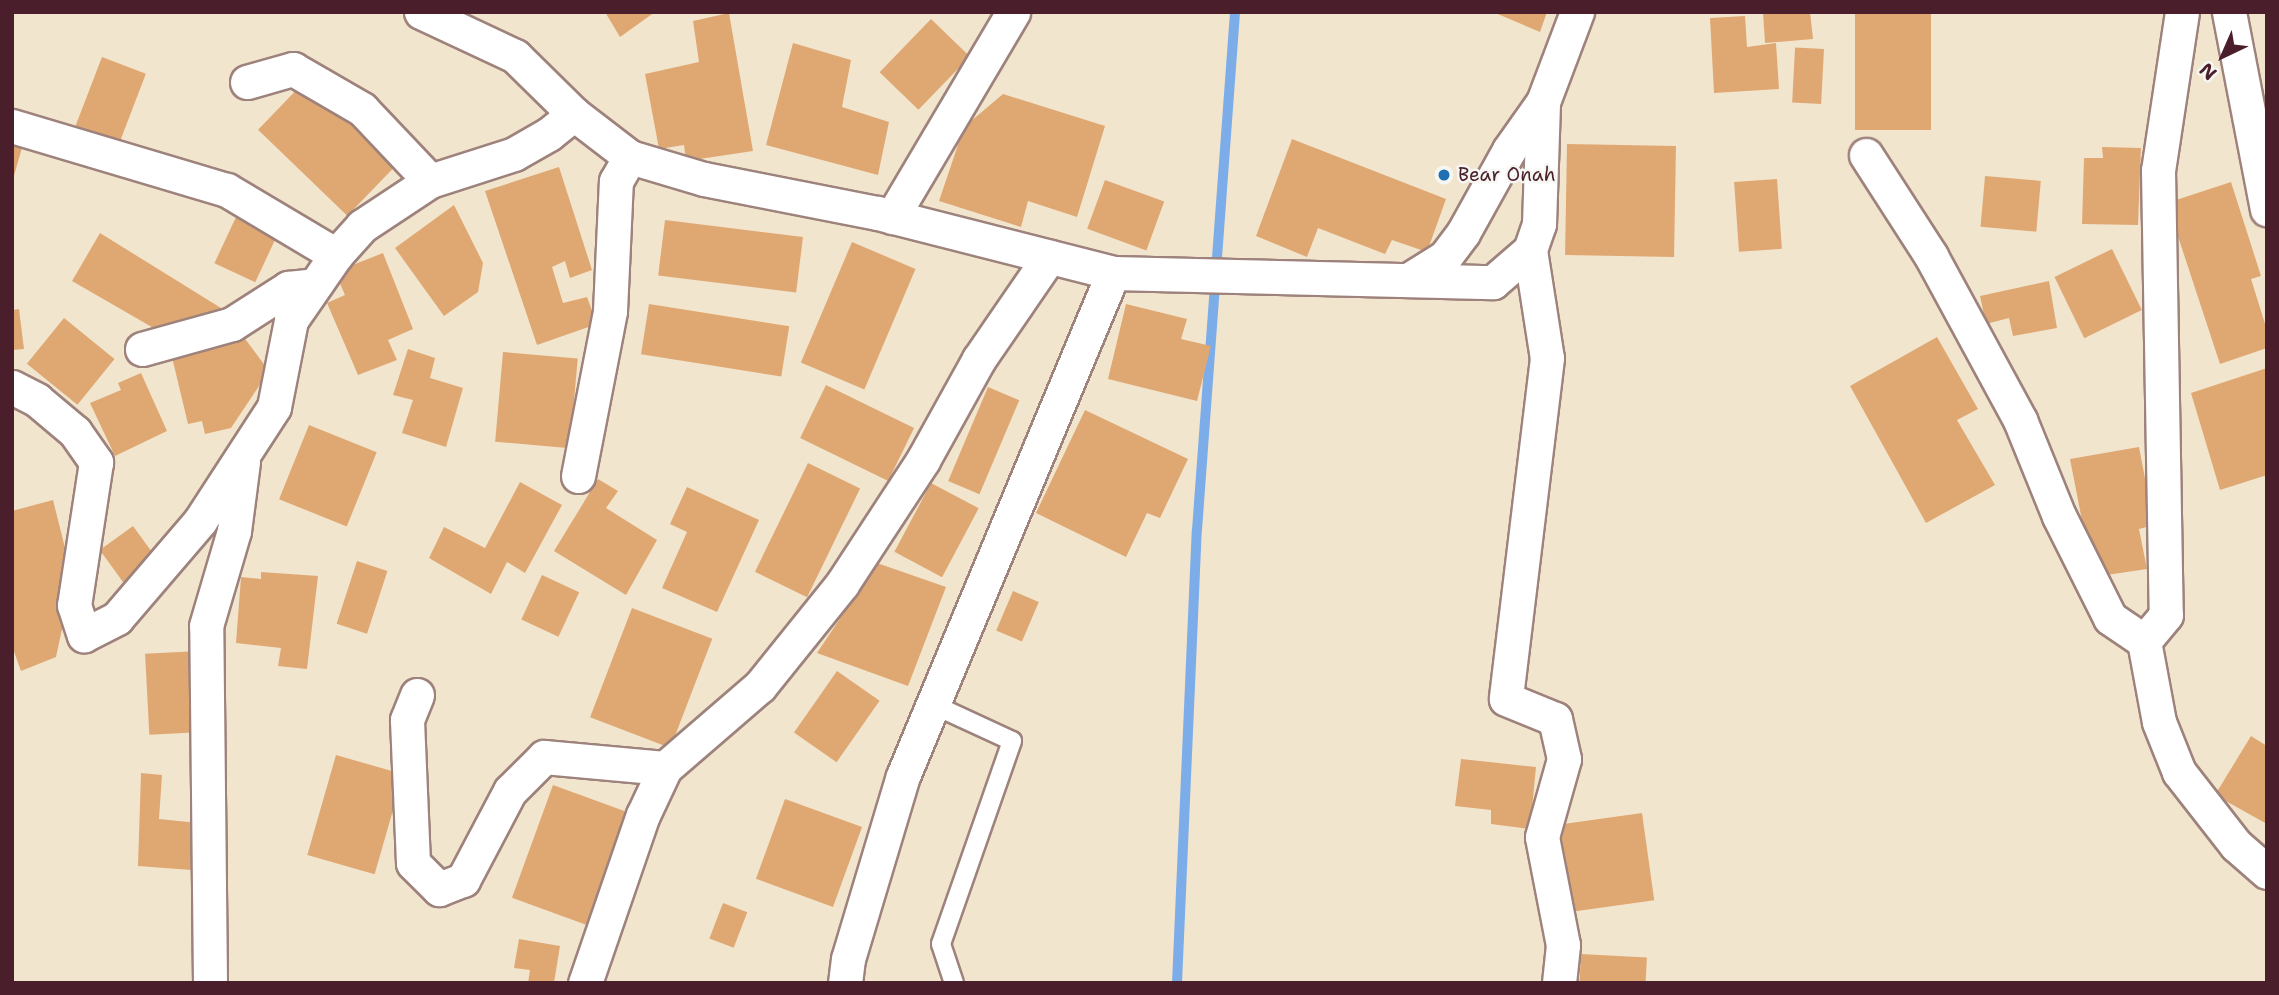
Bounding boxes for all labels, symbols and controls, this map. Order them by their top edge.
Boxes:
north arrow [2188,21,2258,91]
text: N [2194,57,2222,86]
place label: Bear Onah [1458,164,1556,186]
marker: Bear Onah [1436,167,1452,183]

